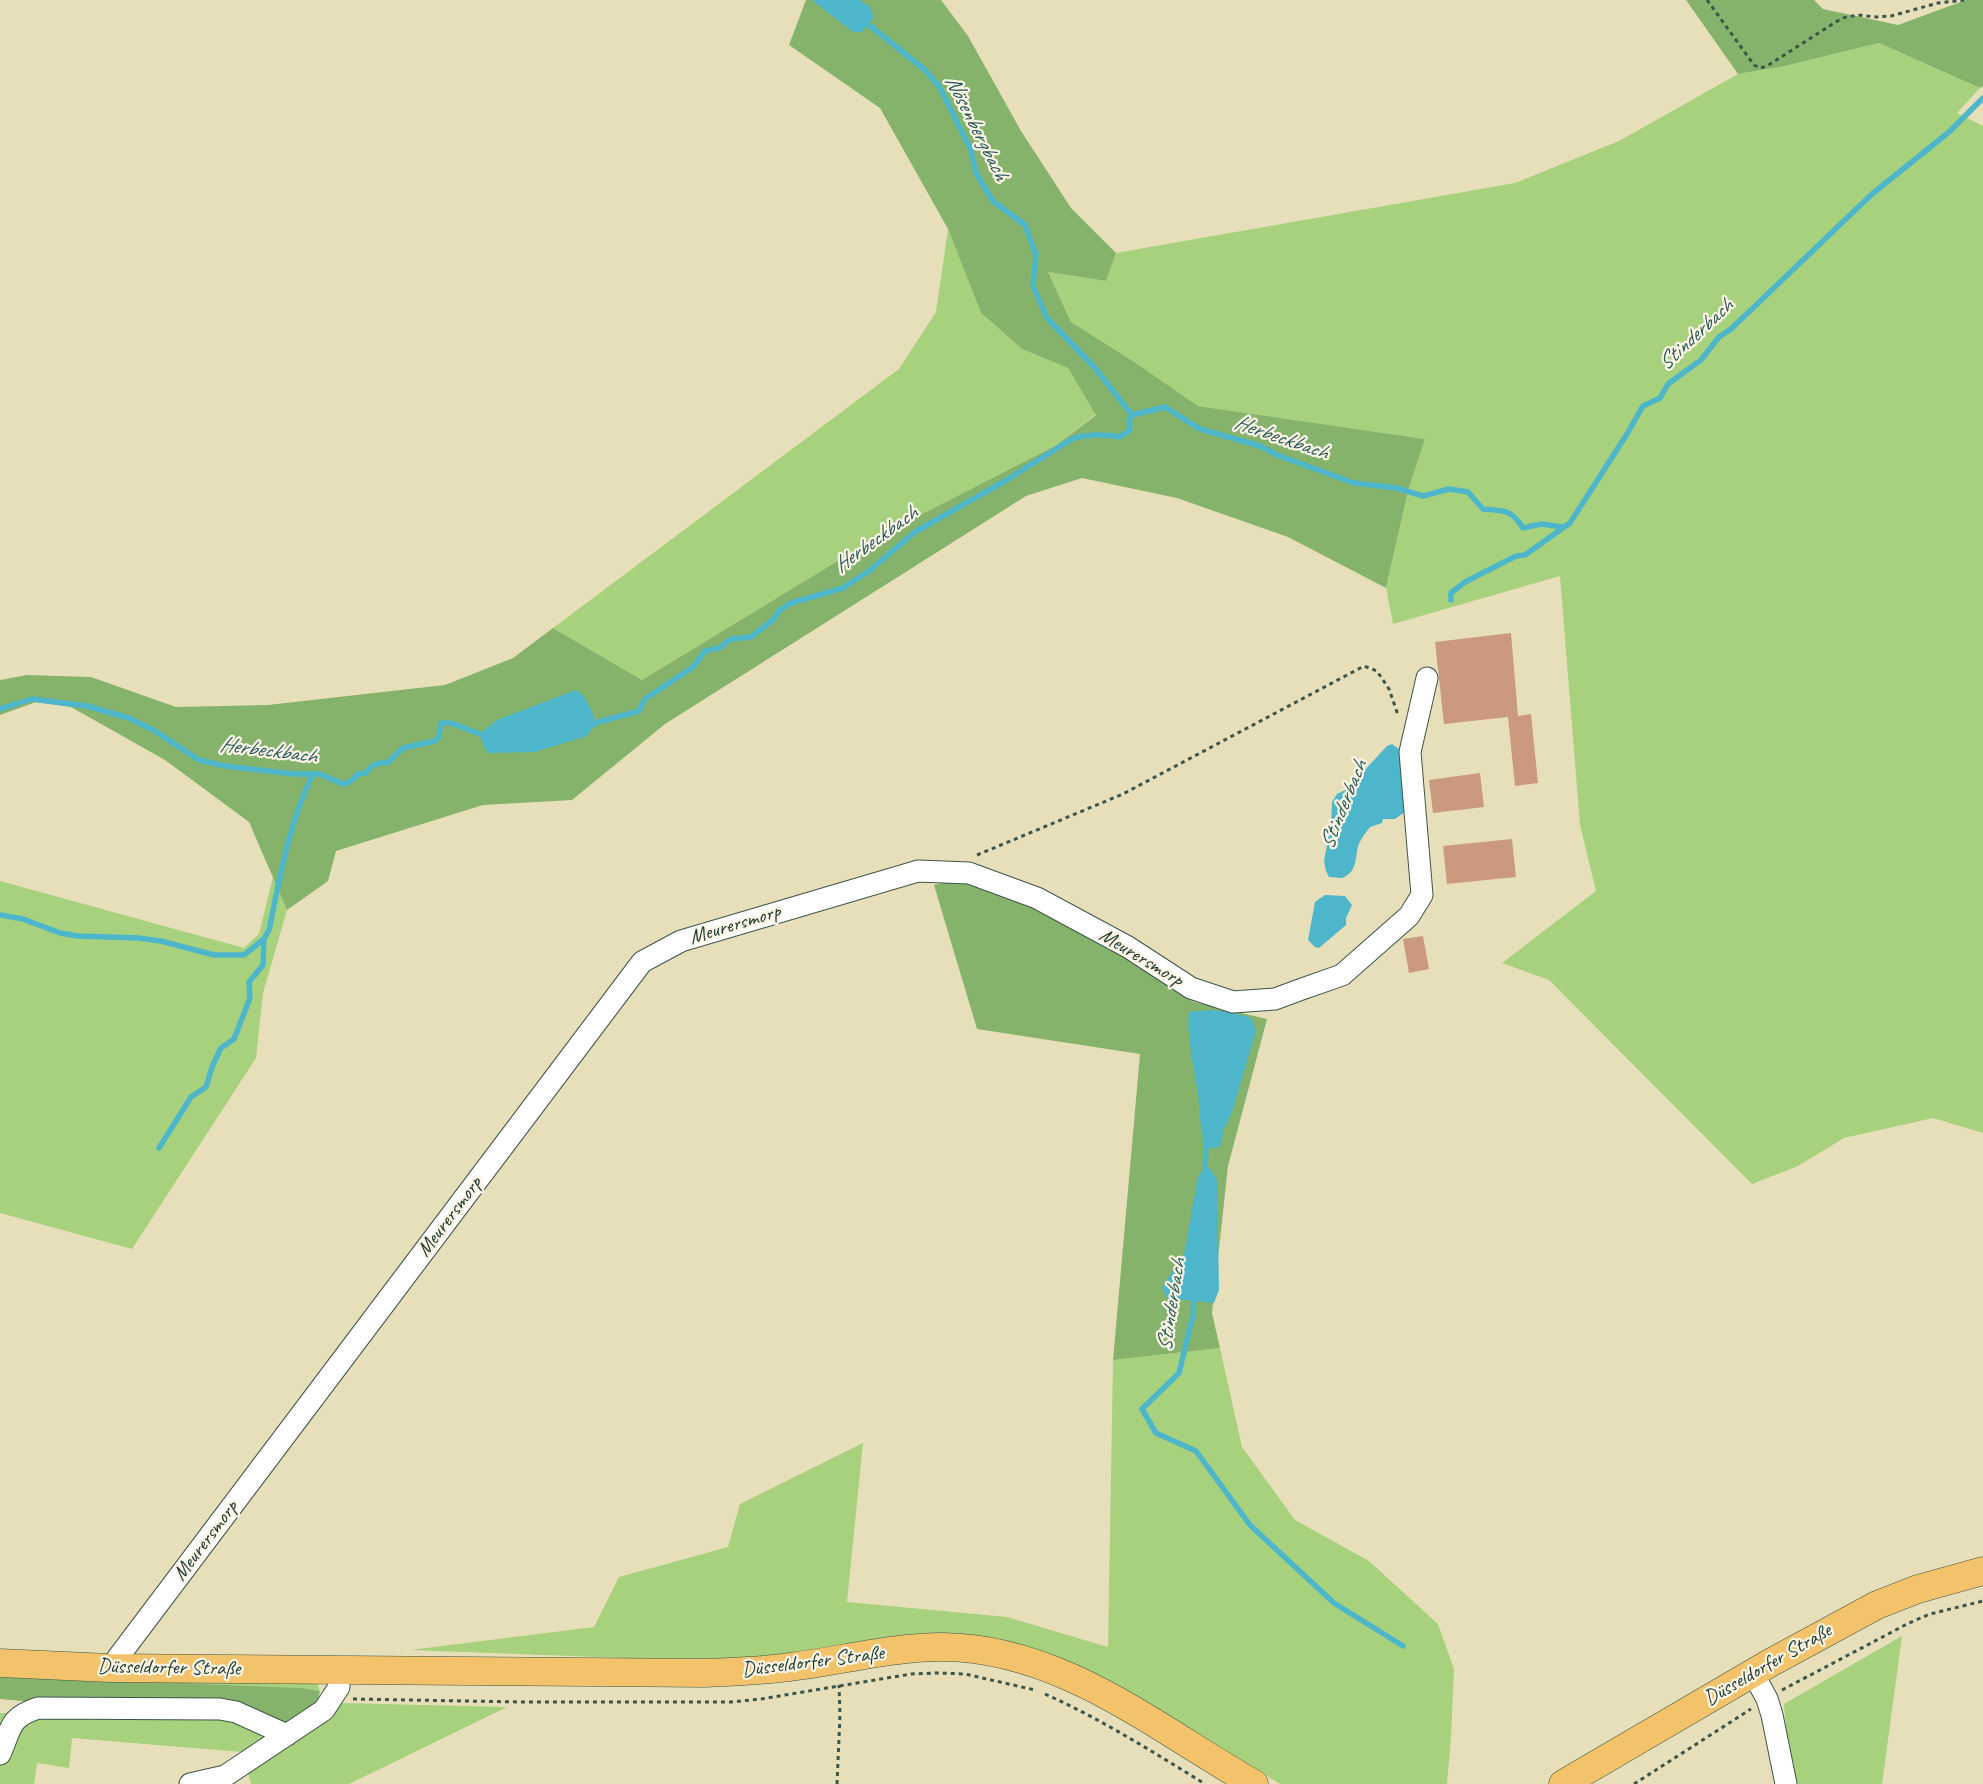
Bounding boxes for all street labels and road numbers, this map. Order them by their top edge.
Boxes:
street label: Meurersmorp [686,899,784,951]
street label: Meurersmorp [1094,923,1188,993]
street label: Meurersmorp [412,1172,488,1262]
street label: Meurersmorp [168,1496,244,1586]
street label: Düsseldorfer Straße [1700,1618,1836,1712]
street label: Düsseldorfer Straße [741,1641,885,1683]
street label: Düsseldorfer Straße [97,1654,241,1682]

